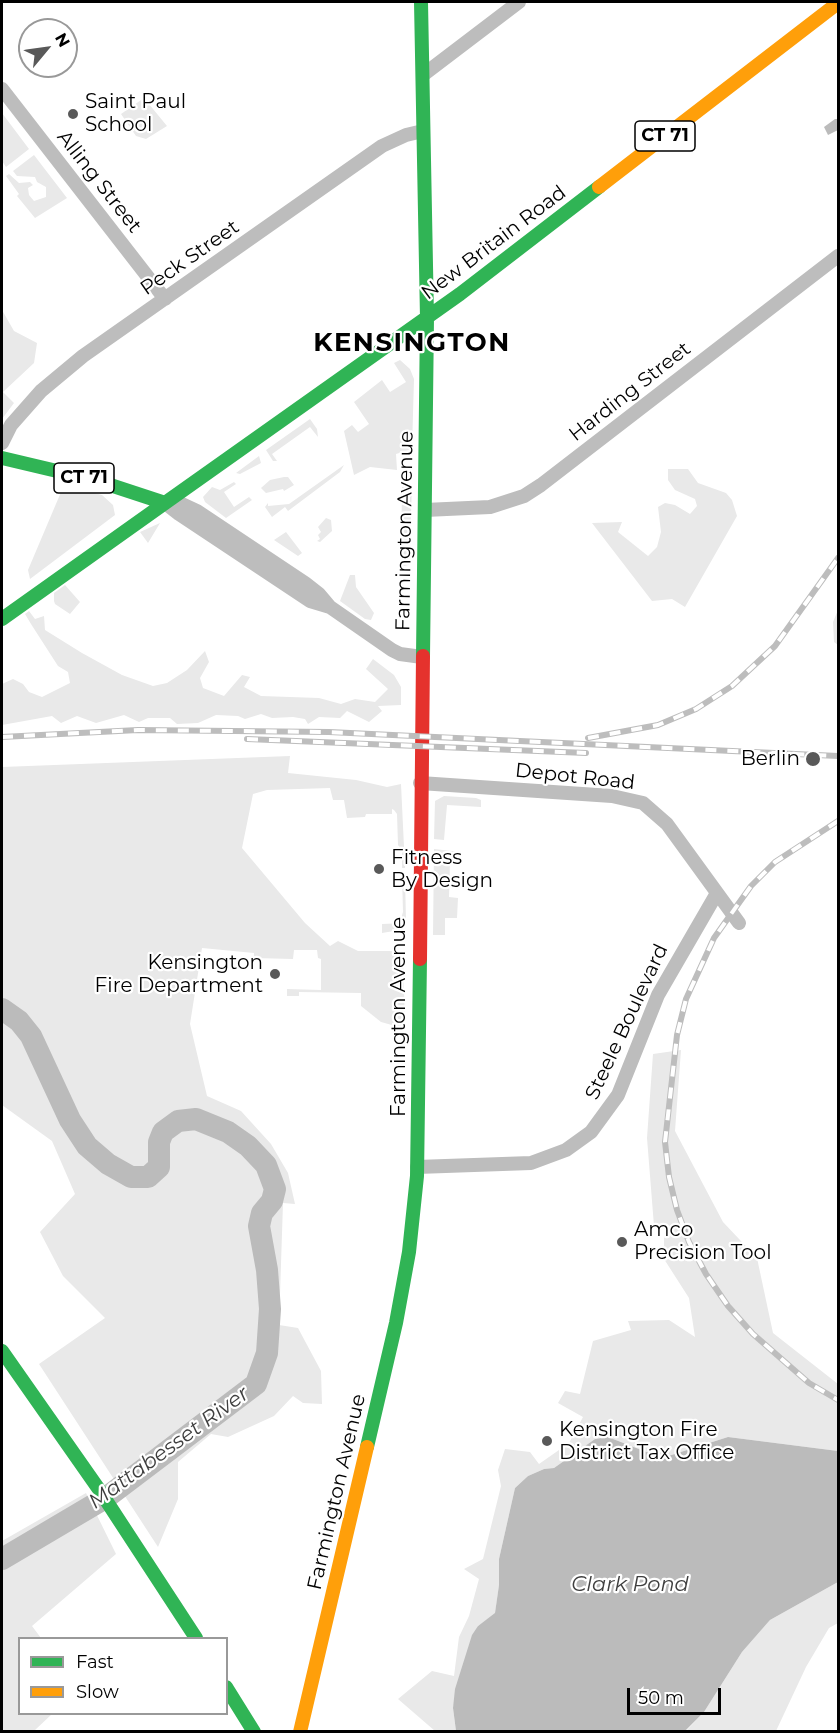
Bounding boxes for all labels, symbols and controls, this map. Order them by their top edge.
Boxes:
north arrow [18,18,78,78]
text: N [51,30,74,50]
place label: Saint Paul School [85,90,186,137]
marker: Saint Paul School [66,107,80,121]
road number: CT 71 [635,121,695,151]
street label: Alling Street [52,126,146,238]
street label: New Britain Road [417,181,571,305]
street label: Peck Street [136,215,244,301]
district label: KENSINGTON [313,327,511,359]
street label: Harding Street [564,337,696,447]
street label: Farmington Avenue [391,431,419,631]
road number: CT 71 [54,463,114,493]
place label: Berlin [741,747,800,771]
marker: Berlin [804,750,822,768]
street label: Depot Road [514,759,636,795]
place label: Fitness By Design [391,846,493,893]
marker: Fitness By Design [372,862,386,876]
street label: Farmington Avenue [387,917,411,1117]
street label: Steele Boulevard [580,940,674,1104]
place label: Kensington Fire Department [95,951,263,998]
marker: Kensington Fire Department [268,967,282,981]
place label: Amco Precision Tool [634,1218,772,1265]
marker: Amco Precision Tool [615,1235,629,1249]
water label: Mattabesset River [84,1381,254,1515]
street label: Farmington Avenue [303,1392,371,1592]
place label: Kensington Fire District Tax Office [559,1418,734,1465]
marker: Kensington Fire District Tax Office [540,1434,554,1448]
water label: Clark Pond [571,1572,689,1598]
legend [18,1637,228,1715]
text: Fast [76,1651,114,1673]
scale bar [630,1676,724,1714]
text: Slow [76,1681,119,1703]
text: 50 m [638,1687,684,1709]

